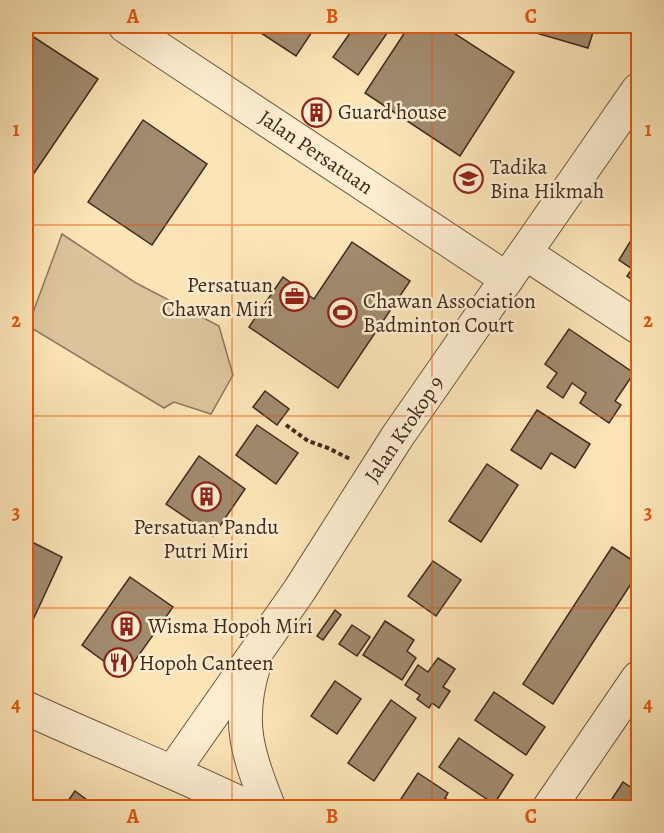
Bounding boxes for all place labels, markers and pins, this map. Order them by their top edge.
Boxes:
building icon: Guard house [301,96,333,128]
place label: Guard house [338,98,447,126]
place label: Tadika Bina Hikmah [490,153,604,205]
school or university icon: Tadika Bina Hikmah [453,163,485,195]
place label: Persatuan Chawan Miri [162,271,273,323]
office icon: Persatuan Chawan Miri [278,281,310,313]
place label: Chawan Association Badminton Court [363,287,536,339]
sports icon: Chawan Association Badminton Court [326,297,358,329]
building icon: Persatuan Pandu Putri Miri [190,480,222,512]
place label: Persatuan Pandu Putri Miri [133,513,279,565]
building icon: Wisma Hopoh Miri [111,610,143,642]
place label: Wisma Hopoh Miri [147,612,313,640]
restaurant icon: Hopoh Canteen [102,647,134,679]
place label: Hopoh Canteen [139,649,273,677]

